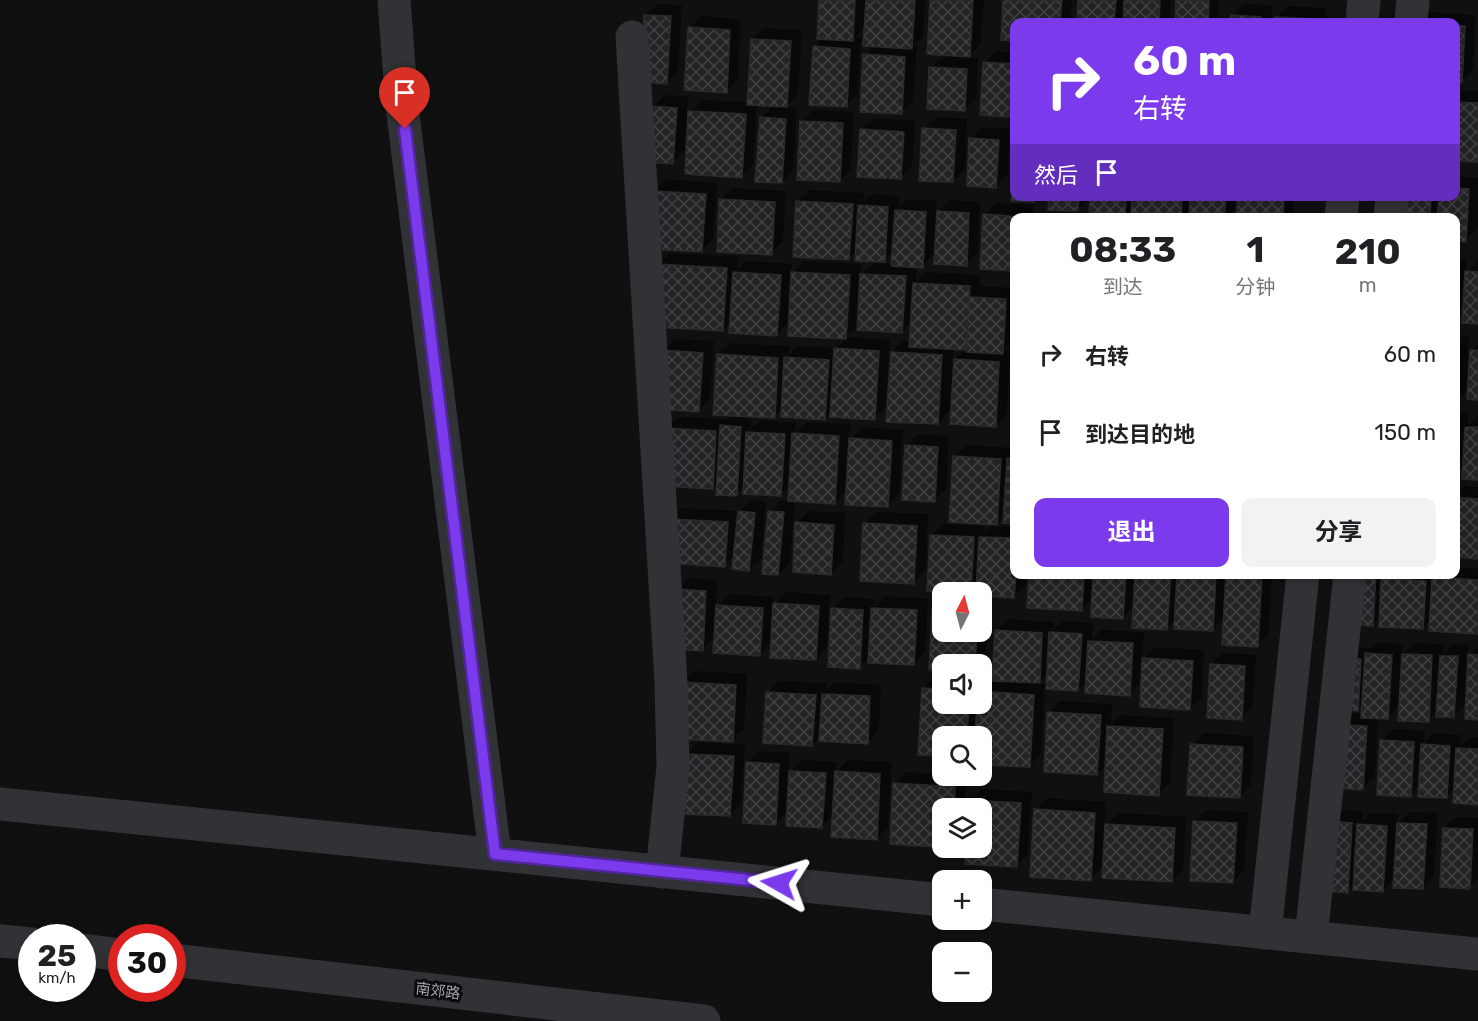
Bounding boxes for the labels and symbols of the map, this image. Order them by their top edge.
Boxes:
pin [379,67,430,129]
north arrow [932,582,992,642]
position arrow [747,851,811,915]
speed limit sign: 30 [108,924,186,1002]
street label: 南郊路 [415,979,461,1003]

